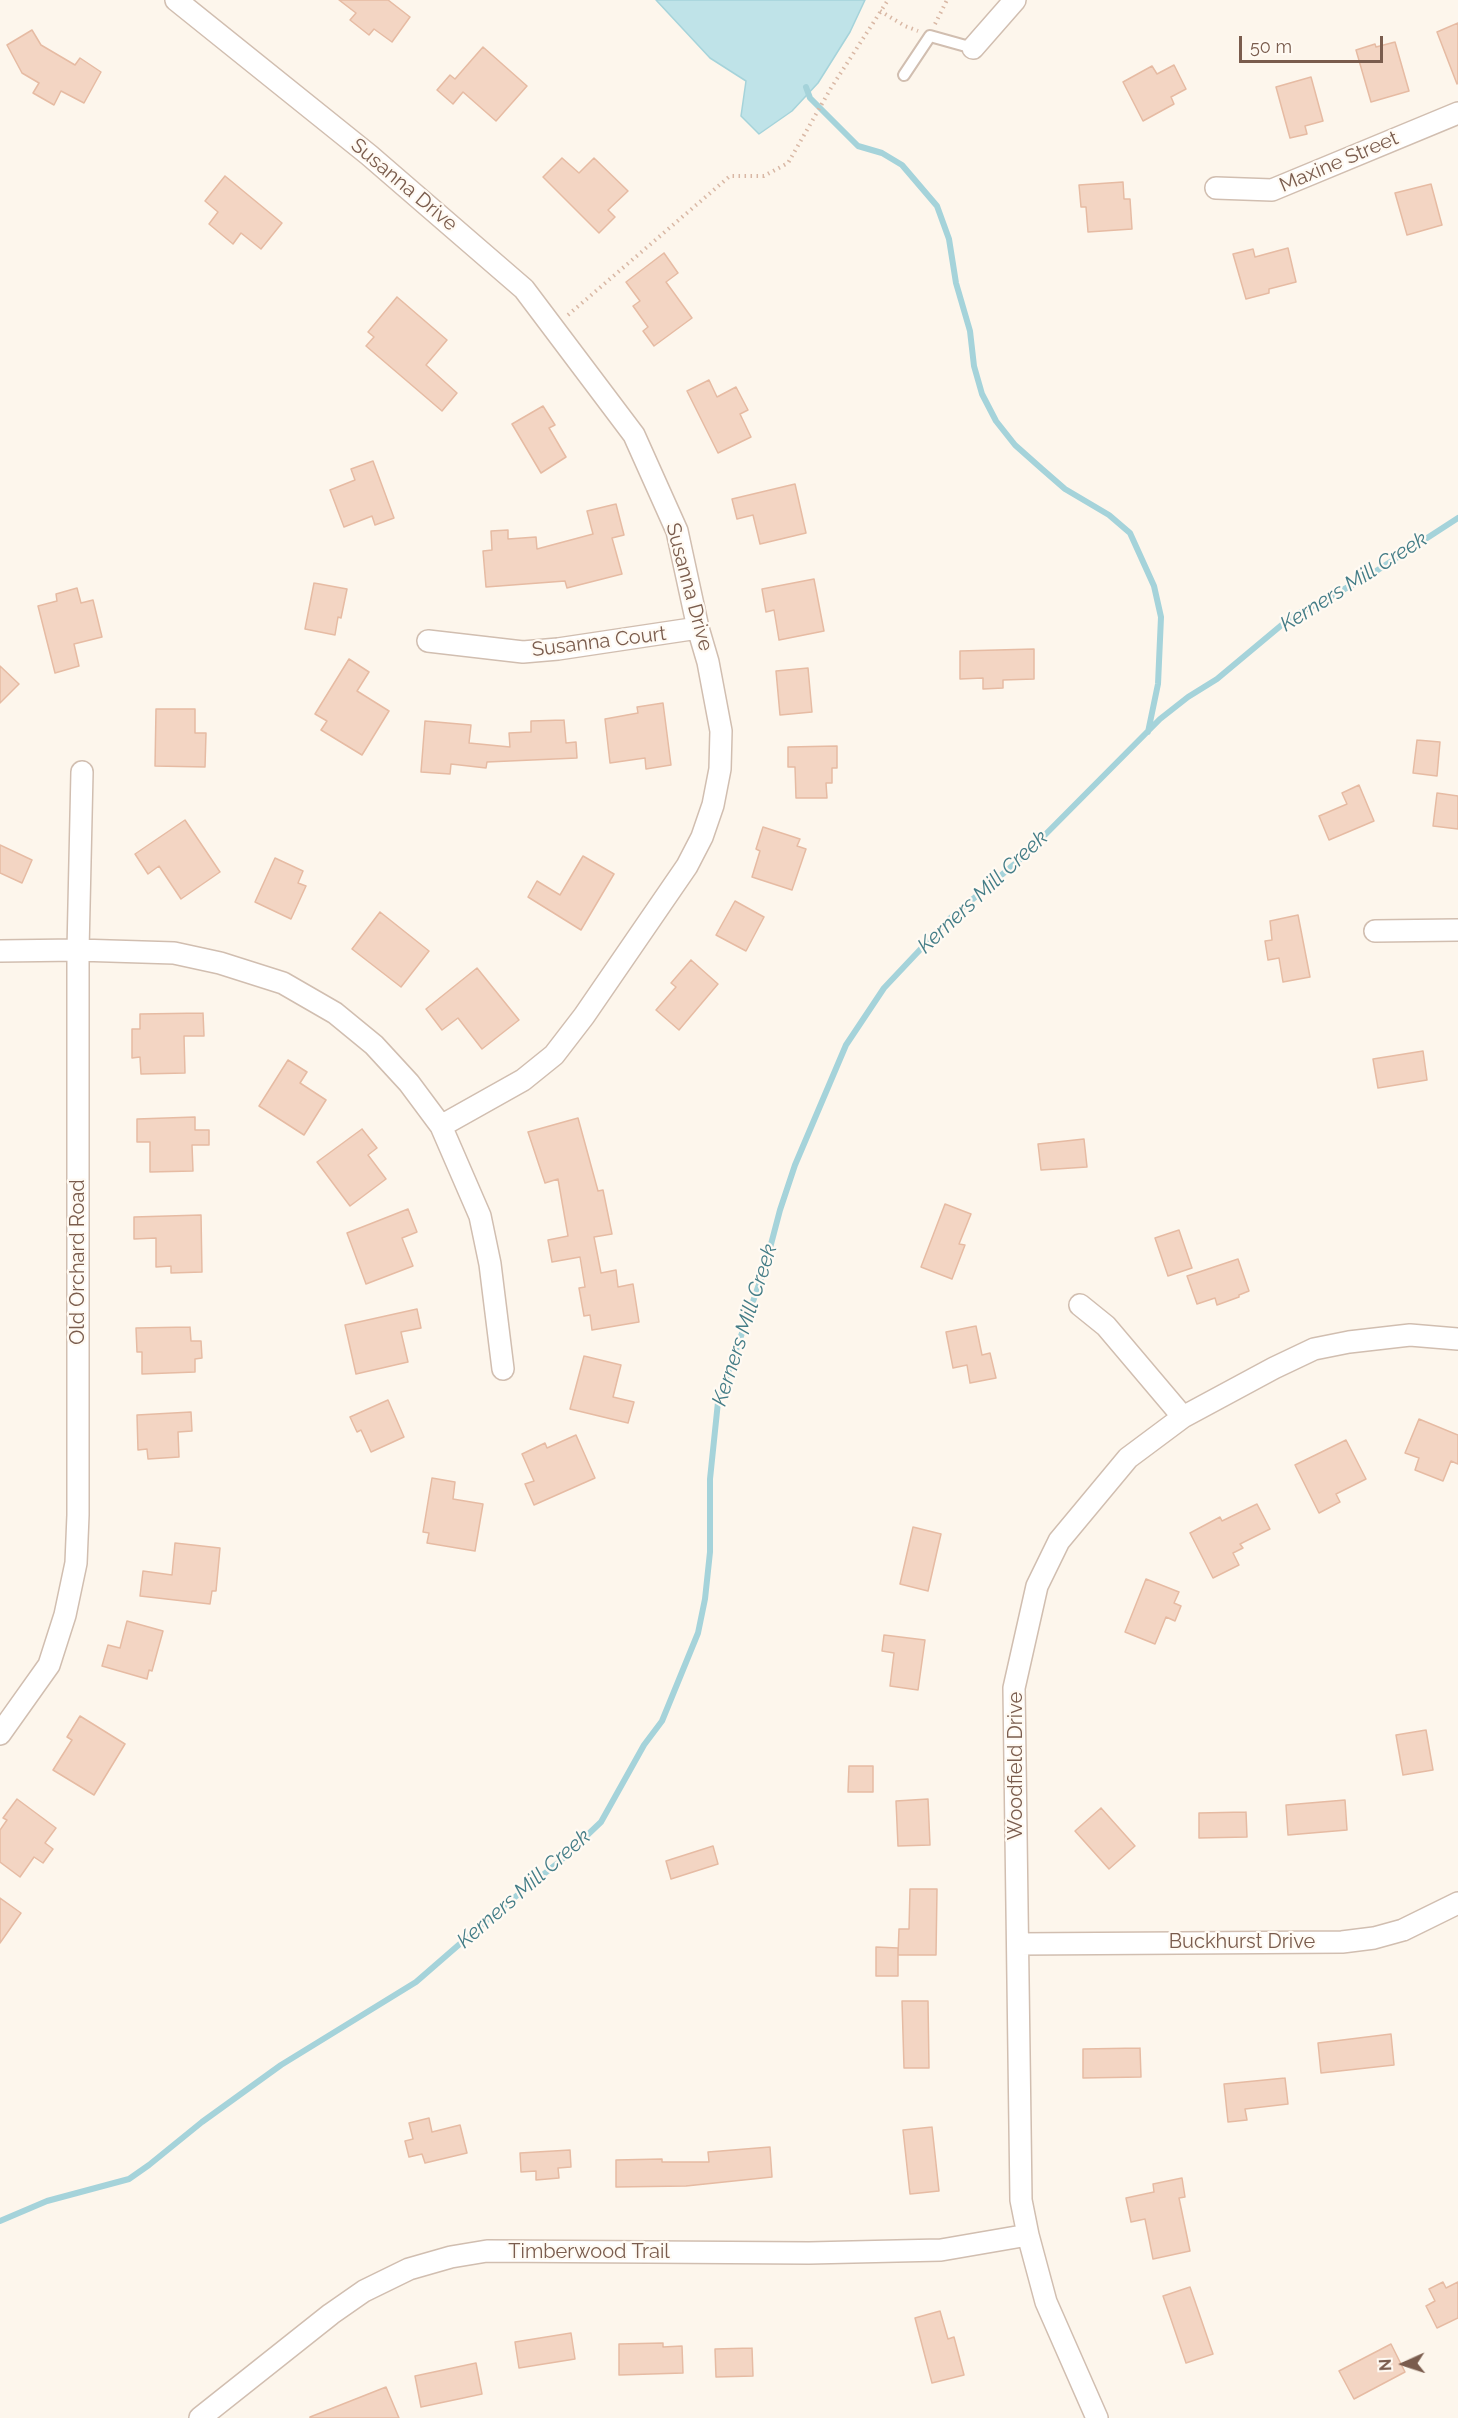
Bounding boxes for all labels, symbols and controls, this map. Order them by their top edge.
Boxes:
scale bar [1242,24,1386,62]
text: 50 m [1250,36,1292,57]
street label: Maxine Street [1276,126,1402,198]
street label: Susanna Drive [346,134,462,236]
street label: Susanna Drive [660,520,718,654]
water label: Kerners Mill Creek [1276,527,1432,637]
street label: Susanna Court [530,622,668,662]
water label: Kerners Mill Creek [913,825,1053,959]
street label: Old Orchard Road [66,1179,90,1345]
water label: Kerners Mill Creek [707,1241,783,1409]
street label: Woodfield Drive [1004,1692,1028,1840]
water label: Kerners Mill Creek [452,1824,596,1954]
street label: Buckhurst Drive [1169,1930,1315,1954]
street label: Timberwood Trail [508,2240,670,2264]
north arrow [1374,2334,1434,2394]
text: N [1376,2358,1395,2372]

